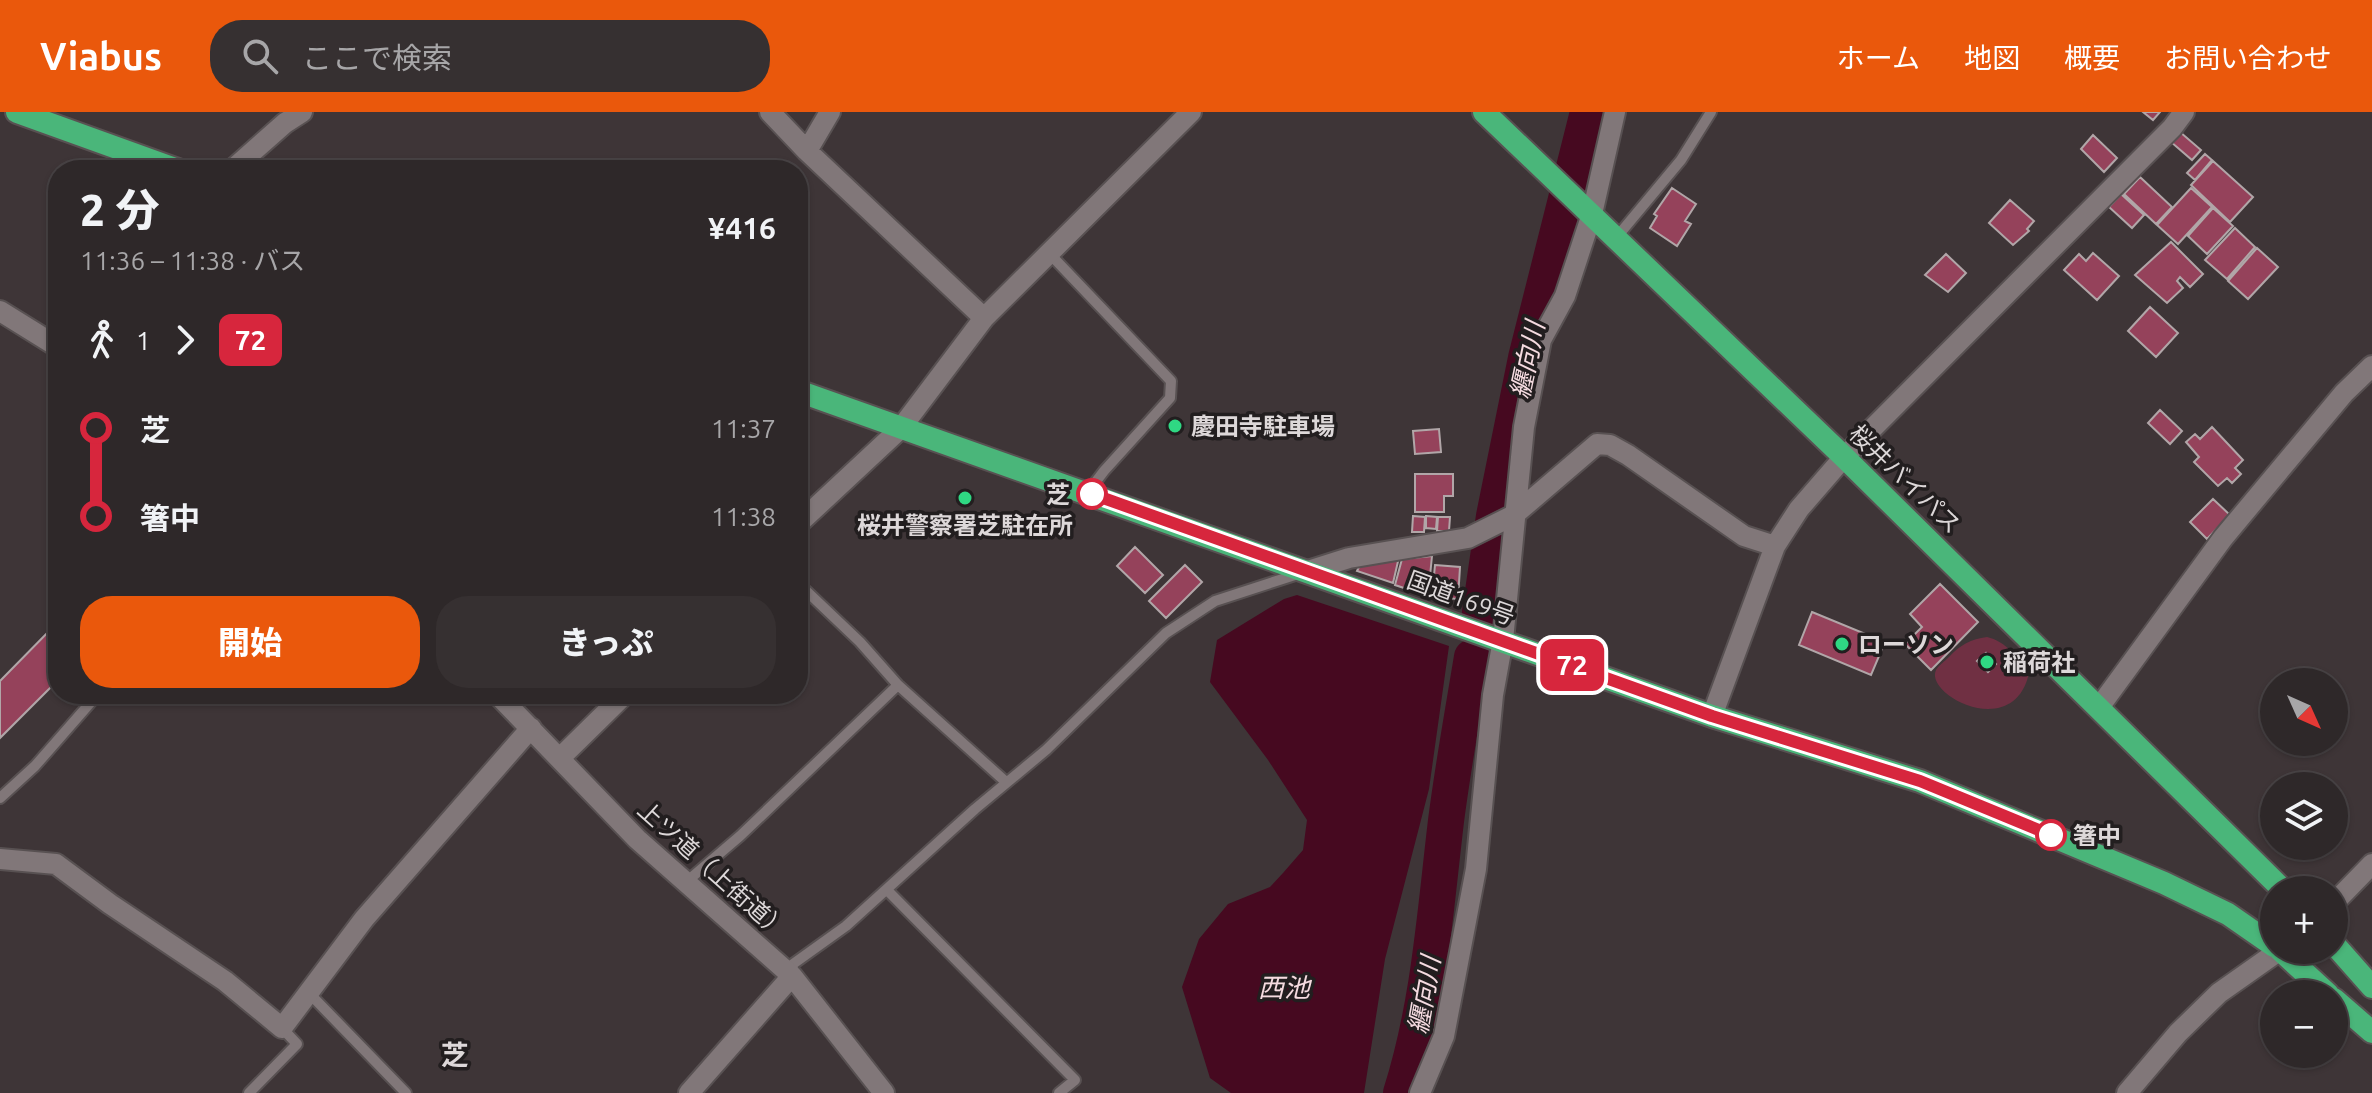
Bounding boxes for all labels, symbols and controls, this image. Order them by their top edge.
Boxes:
search box [210,20,770,92]
icon: search [238,34,282,78]
text: Viabus [40,35,162,77]
text: ここで検索 [302,41,452,75]
text: ホーム [1837,42,1920,73]
text: 地図 [1964,42,2020,73]
text: 概要 [2064,42,2120,73]
text: お問い合わせ [2164,42,2332,73]
text: 2 分 [80,185,159,234]
text: ¥416 [708,211,776,245]
text: 11:36 – 11:38 · バス [80,246,305,275]
water label: 纒向川 [1505,316,1550,401]
icon: walk [80,318,124,362]
icon: forward [163,318,207,362]
text: 72 [235,324,266,355]
text: 1 [136,326,151,355]
text: 芝 [140,413,170,447]
place label: 慶田寺駐車場 [1191,413,1335,440]
text: 11:37 [711,414,776,443]
marker: 慶田寺駐車場 [1166,417,1184,435]
street label: 桜井バイパス [1844,419,1966,539]
marker: 芝 [1077,479,1107,509]
place label: 芝 [1046,481,1070,508]
marker: 桜井警察署芝駐在所 [956,489,974,507]
text: 箸中 [140,501,200,535]
text: 11:38 [711,502,776,531]
place label: 桜井警察署芝駐在所 [857,512,1073,539]
street label: 国道169号 [1403,566,1519,630]
button: 開始 [80,596,420,688]
button: きっぷ [436,596,776,688]
place label: ローソン [1858,631,1954,658]
marker: ローソン [1833,635,1851,653]
line badge: 72 [1536,639,1608,691]
text: 72 [1556,649,1588,680]
place label: 稲荷社 [2003,649,2075,676]
marker: 稲荷社 [1978,653,1996,671]
north arrow [2260,668,2348,756]
map controls [2260,668,2348,1068]
button: layers [2260,772,2348,860]
street label: 上ツ道（上街道） [633,796,793,944]
marker: 箸中 [2036,820,2066,850]
place label: 箸中 [2073,822,2121,849]
button: + [2260,876,2348,964]
water label: 纒向川 [1403,951,1446,1036]
water label: 西池 [1258,973,1313,1002]
button: − [2260,980,2348,1068]
district label: 芝 [441,1039,469,1070]

